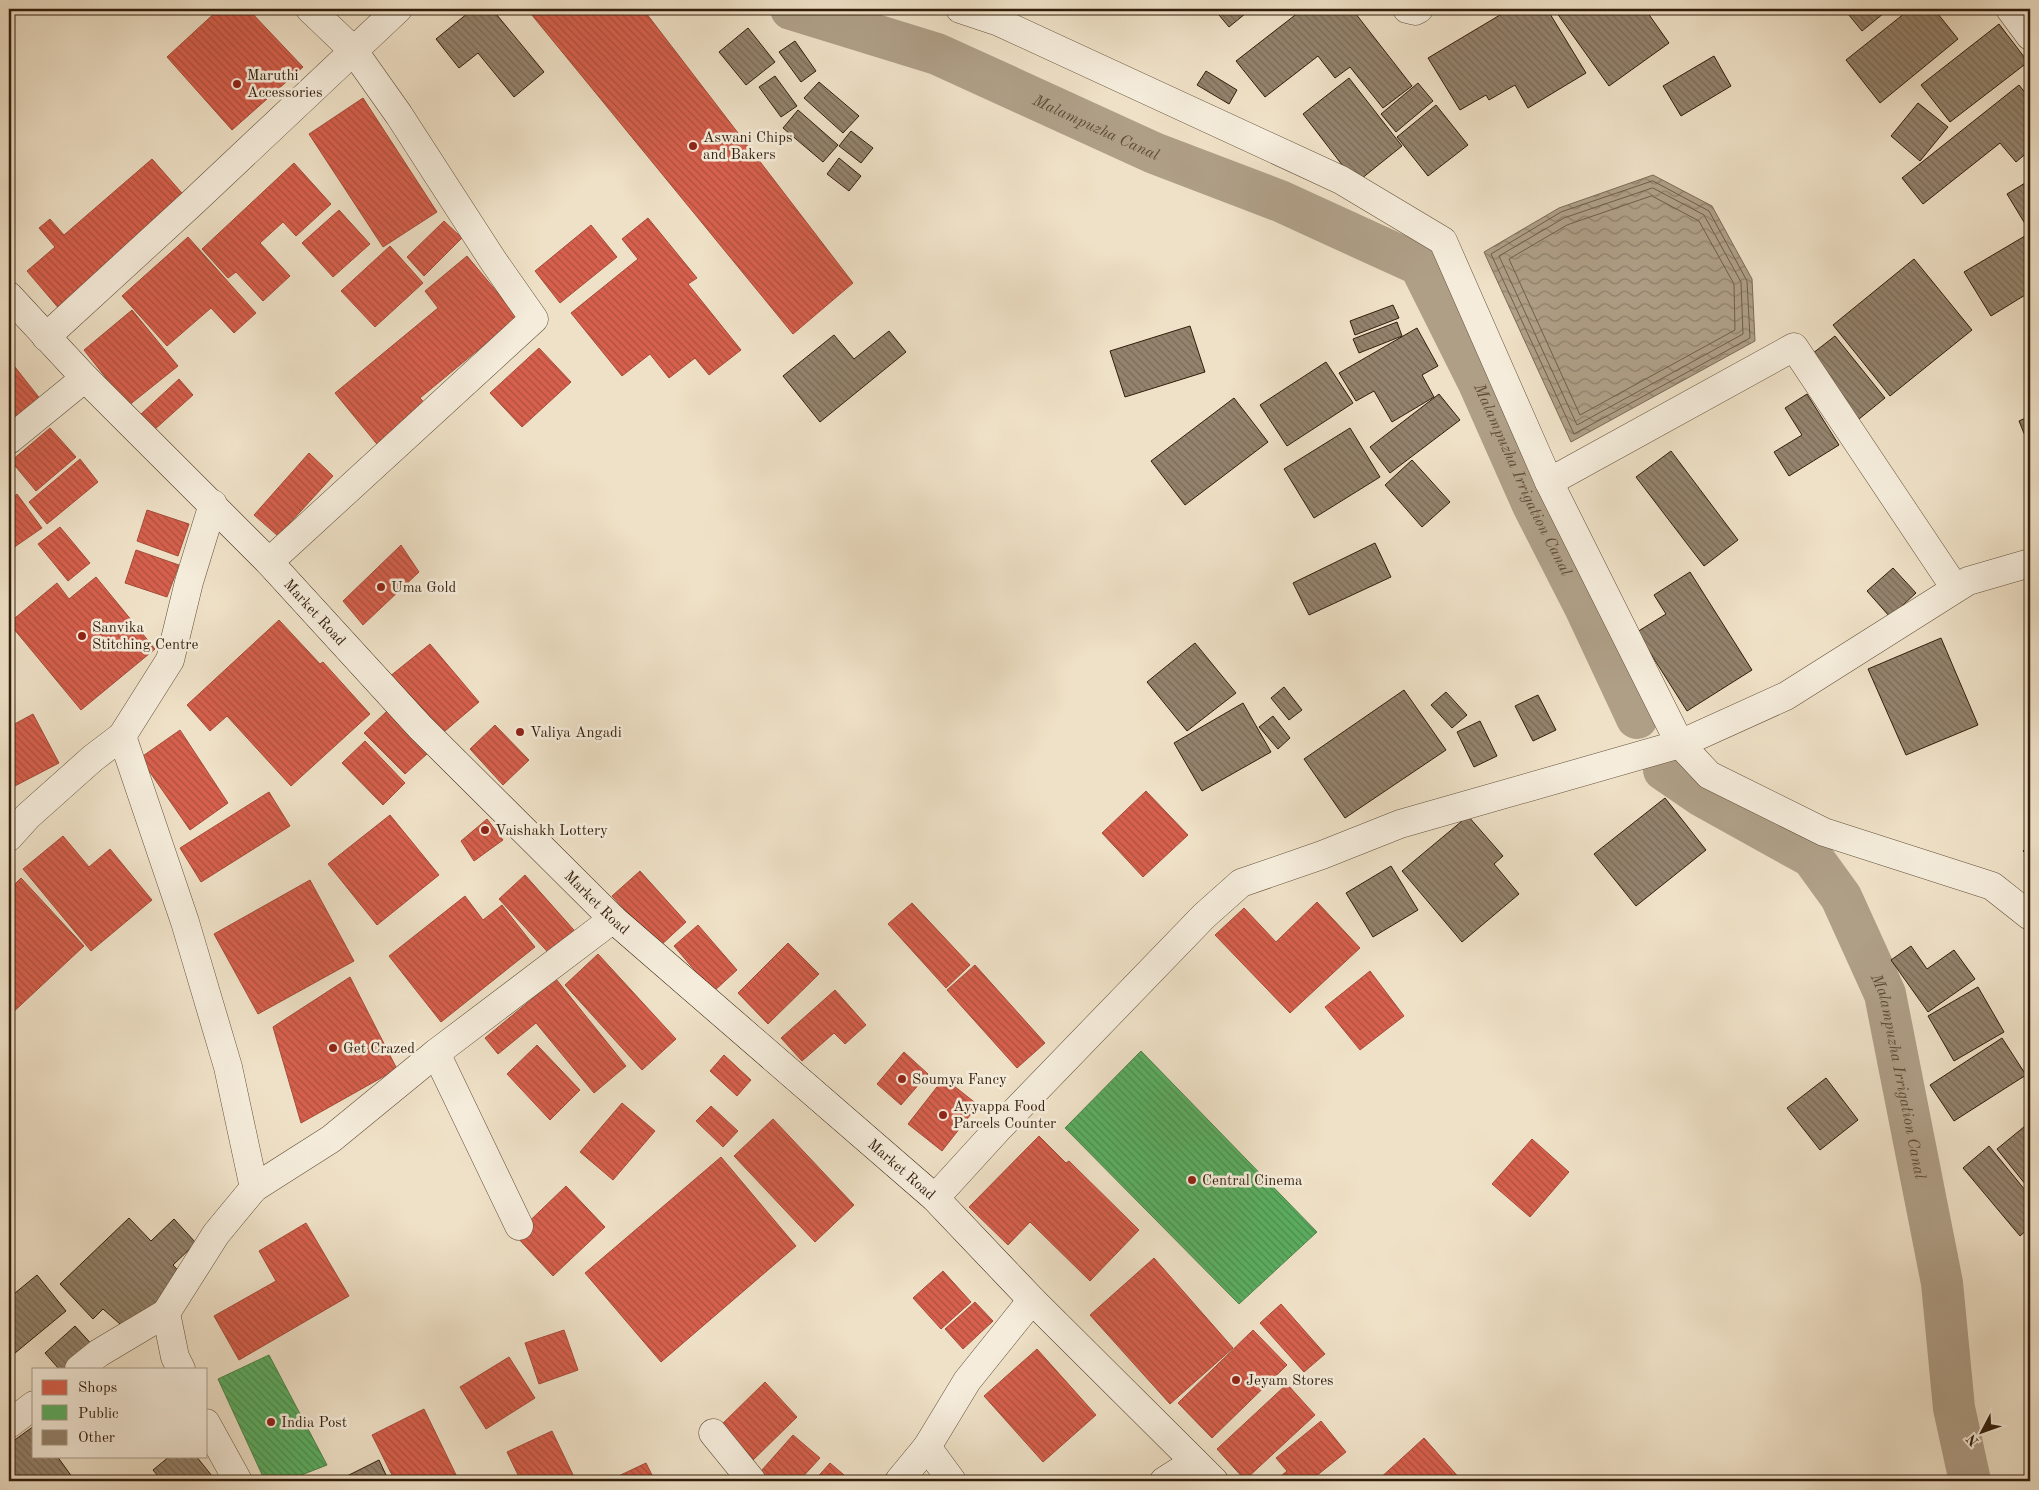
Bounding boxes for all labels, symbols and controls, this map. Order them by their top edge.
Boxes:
place label: Maruthi Accessories [247,69,323,101]
marker: Maruthi Accessories [231,78,243,90]
water label: Malampuzha Canal [1029,92,1161,164]
place label: Aswani Chips and Bakers [703,131,792,163]
marker: Aswani Chips and Bakers [687,140,699,152]
water label: Malampuzha Irrigation Canal [1470,381,1574,579]
street label: Market Road [280,577,348,649]
marker: Uma Gold [375,581,387,593]
place label: Uma Gold [391,581,457,596]
place label: Sanvika Stitching Centre [92,621,198,653]
marker: Sanvika Stitching Centre [76,630,88,642]
marker: Valiya Angadi [514,726,526,738]
place label: Valiya Angadi [530,726,622,741]
marker: Vaishakh Lottery [479,824,491,836]
place label: Vaishakh Lottery [495,824,608,839]
street label: Market Road [561,869,631,938]
water label: Malampuzha Irrigation Canal [1866,971,1927,1181]
marker: Get Crazed [327,1042,339,1054]
place label: Get Crazed [343,1042,415,1057]
marker: Soumya Fancy [896,1073,908,1085]
place label: Soumya Fancy [912,1073,1007,1088]
place label: Ayyappa Food Parcels Counter [953,1100,1056,1132]
marker: Ayyappa Food Parcels Counter [937,1109,949,1121]
street label: Market Road [864,1137,937,1204]
marker: Central Cinema [1186,1174,1198,1186]
place label: Central Cinema [1202,1174,1303,1189]
legend [32,1368,208,1458]
marker: Jeyam Stores [1230,1374,1242,1386]
place label: Jeyam Stores [1246,1374,1334,1389]
text: Shops [78,1381,117,1396]
text: Public [78,1407,119,1422]
north arrow [1956,1408,2006,1458]
marker: India Post [265,1416,277,1428]
place label: India Post [281,1416,347,1431]
text: Other [78,1431,115,1446]
text: N [1964,1431,1982,1449]

